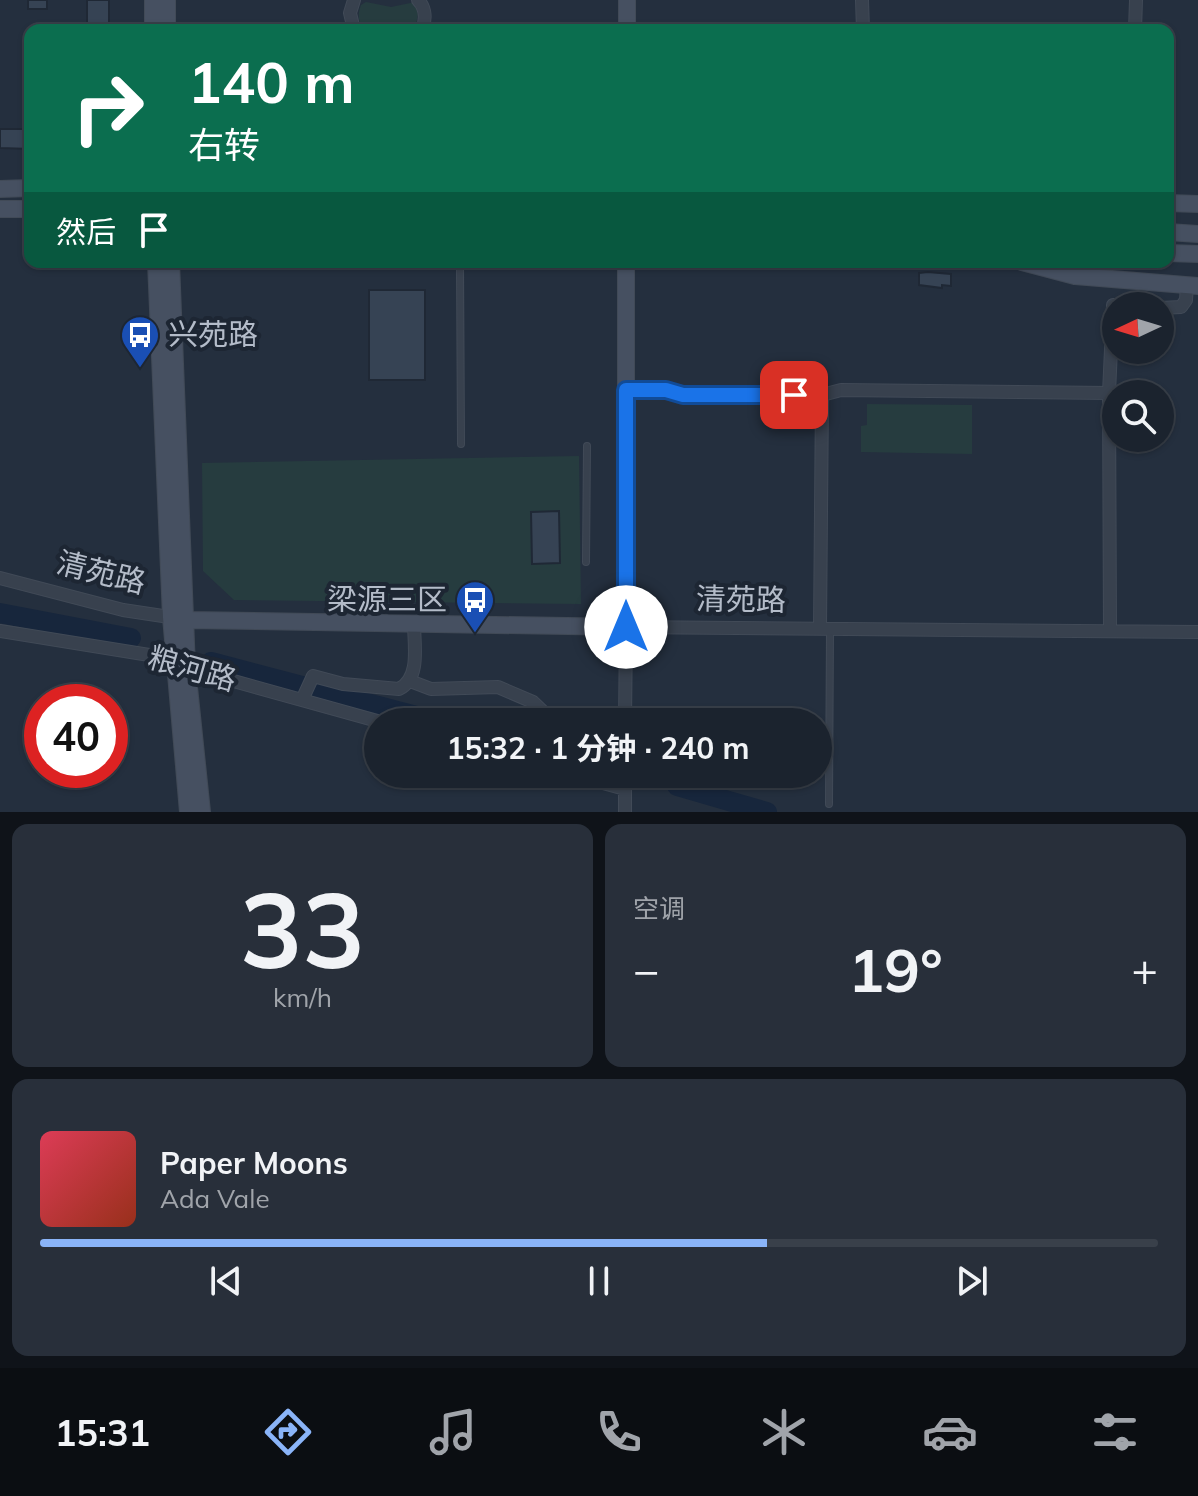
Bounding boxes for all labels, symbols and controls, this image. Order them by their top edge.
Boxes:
text: 140 m [188,47,355,117]
icon: right [56,56,160,160]
text: 右转 [188,122,260,167]
icon: arrive [132,208,176,252]
text: 然后 [56,213,116,251]
north arrow [1102,292,1174,364]
map controls [1102,292,1174,452]
bus stop icon: 兴苑路 [119,314,161,369]
place label: 兴苑路 [168,315,258,353]
pin [760,361,828,429]
icon: arrive [772,373,816,417]
button: search [1102,380,1174,452]
street label: 清苑路 [53,543,150,601]
bus stop icon: 梁源三区 [454,579,496,634]
street label: 清苑路 [696,579,786,619]
place label: 梁源三区 [327,580,447,618]
position arrow [584,585,668,669]
street label: 粮河路 [144,637,241,699]
speed limit sign: 40 [24,684,128,788]
text: 15:32 · 1 分钟 · 240 m [447,729,749,767]
text: 33 [240,863,365,994]
text: 空调 [633,892,685,925]
text: 19° [848,932,943,1007]
text: − [633,942,659,997]
text: + [1132,942,1158,997]
text: km/h [273,981,332,1014]
text: Paper Moons [160,1144,348,1182]
text: Ada Vale [160,1182,270,1215]
icon: previous [204,1259,248,1303]
icon: pause [577,1259,621,1303]
icon: next [950,1259,994,1303]
icon: directions [260,1404,316,1460]
icon: music [425,1404,481,1460]
icon: phone [591,1404,647,1460]
icon: climate [756,1404,812,1460]
icon: car [922,1404,978,1460]
icon: filters [1087,1404,1143,1460]
text: 15:31 [55,1410,150,1455]

